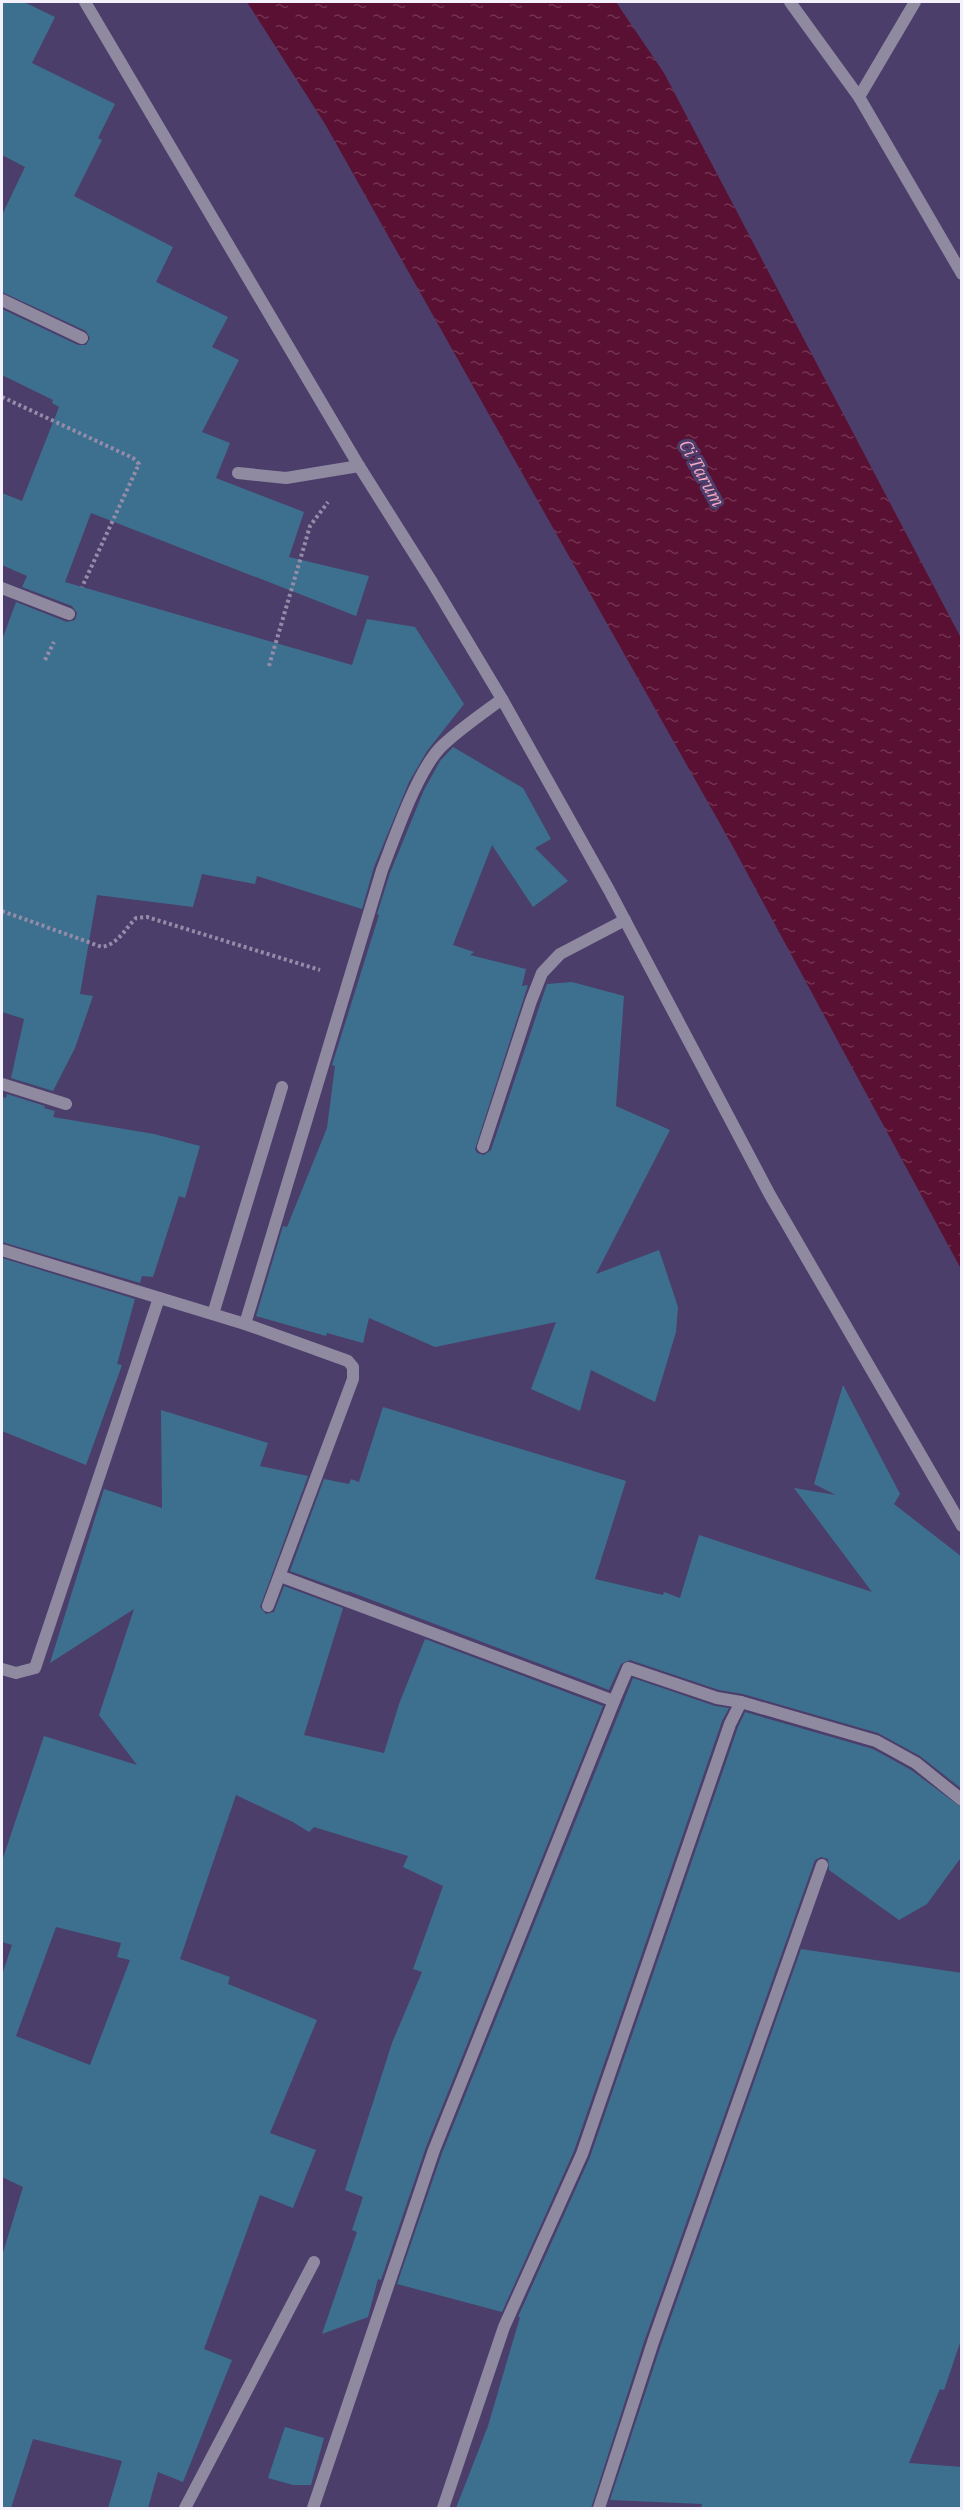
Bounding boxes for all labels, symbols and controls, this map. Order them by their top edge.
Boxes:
water label: Ci Tarum [674,435,730,511]

